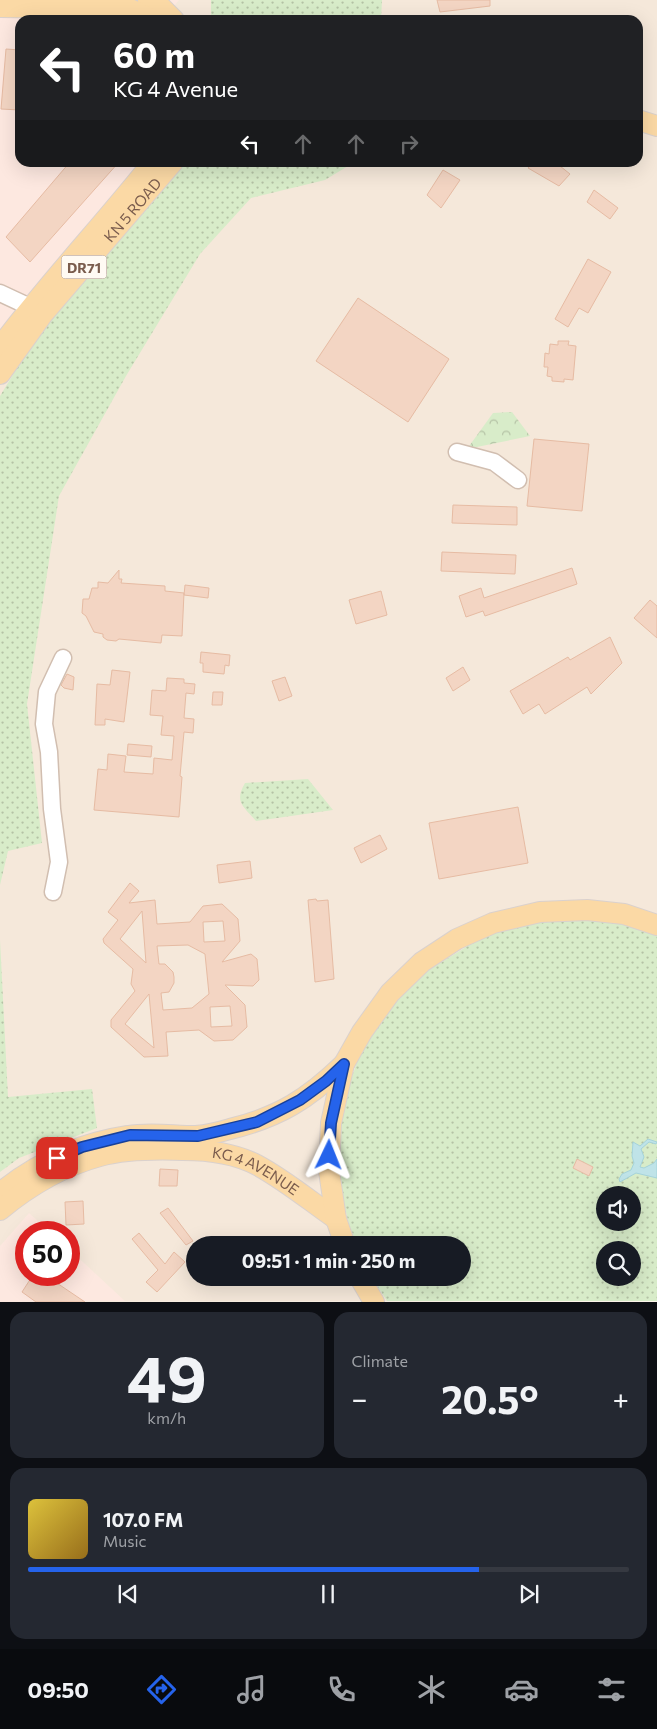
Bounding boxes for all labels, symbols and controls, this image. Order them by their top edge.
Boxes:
text: 60 m [113,32,195,75]
icon: left [30,35,95,100]
text: KG 4 Avenue [113,75,238,102]
icon: left [236,130,264,158]
icon: ahead [289,130,317,158]
icon: ahead [342,130,370,158]
icon: right [395,130,423,158]
street label: KN 5 ROAD [100,174,165,246]
road number: DR71 [62,256,106,278]
position arrow [302,1128,354,1180]
pin [36,1137,78,1179]
street label: KG 4 AVENUE [211,1143,303,1198]
icon: arrive [43,1144,71,1172]
map controls [596,1186,641,1286]
button: sound [596,1186,641,1231]
speed limit sign: 50 [15,1221,80,1286]
button: search [596,1241,641,1286]
text: 09:51 · 1 min · 250 m [242,1249,415,1272]
text: 49 [127,1336,207,1415]
text: Climate [352,1351,408,1370]
text: 20.5° [441,1375,539,1422]
text: − [352,1381,367,1415]
text: + [613,1381,629,1415]
text: km/h [147,1408,186,1427]
text: 107.0 FM [103,1508,183,1531]
text: Music [103,1531,147,1550]
icon: previous [114,1580,142,1608]
icon: pause [314,1580,342,1608]
icon: next [515,1580,543,1608]
icon: directions [144,1672,179,1707]
icon: music [234,1672,269,1707]
icon: phone [324,1672,359,1707]
icon: climate [414,1672,449,1707]
icon: car [504,1672,539,1707]
icon: filters [594,1672,629,1707]
text: 09:50 [28,1676,89,1703]

